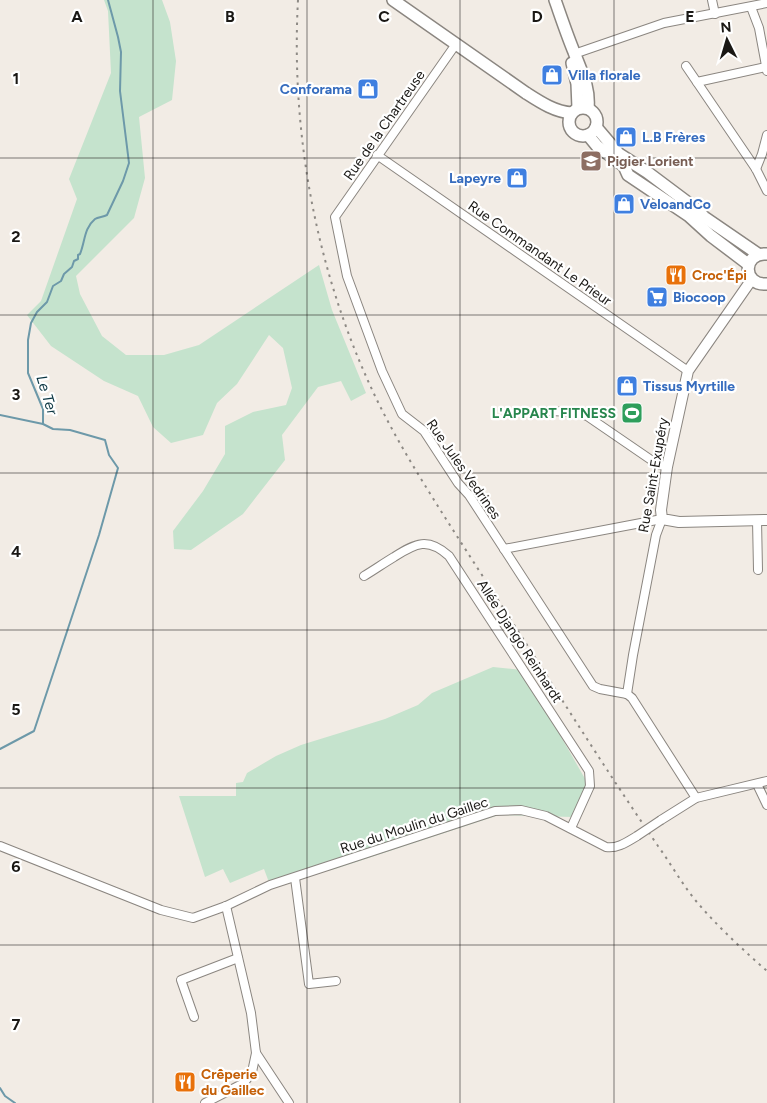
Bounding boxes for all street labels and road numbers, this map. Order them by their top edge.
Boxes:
street label: Rue de la Chartreuse [340,67,429,183]
street label: Rue Commandant Le Prieur [465,197,615,310]
street label: Rue Jules Vedrines [423,416,504,523]
street label: Rue Saint-Exupéry [635,416,672,534]
street label: Allée Django Reinhardt [473,577,566,706]
street label: Rue du Moulin du Gaillec [338,793,491,857]

